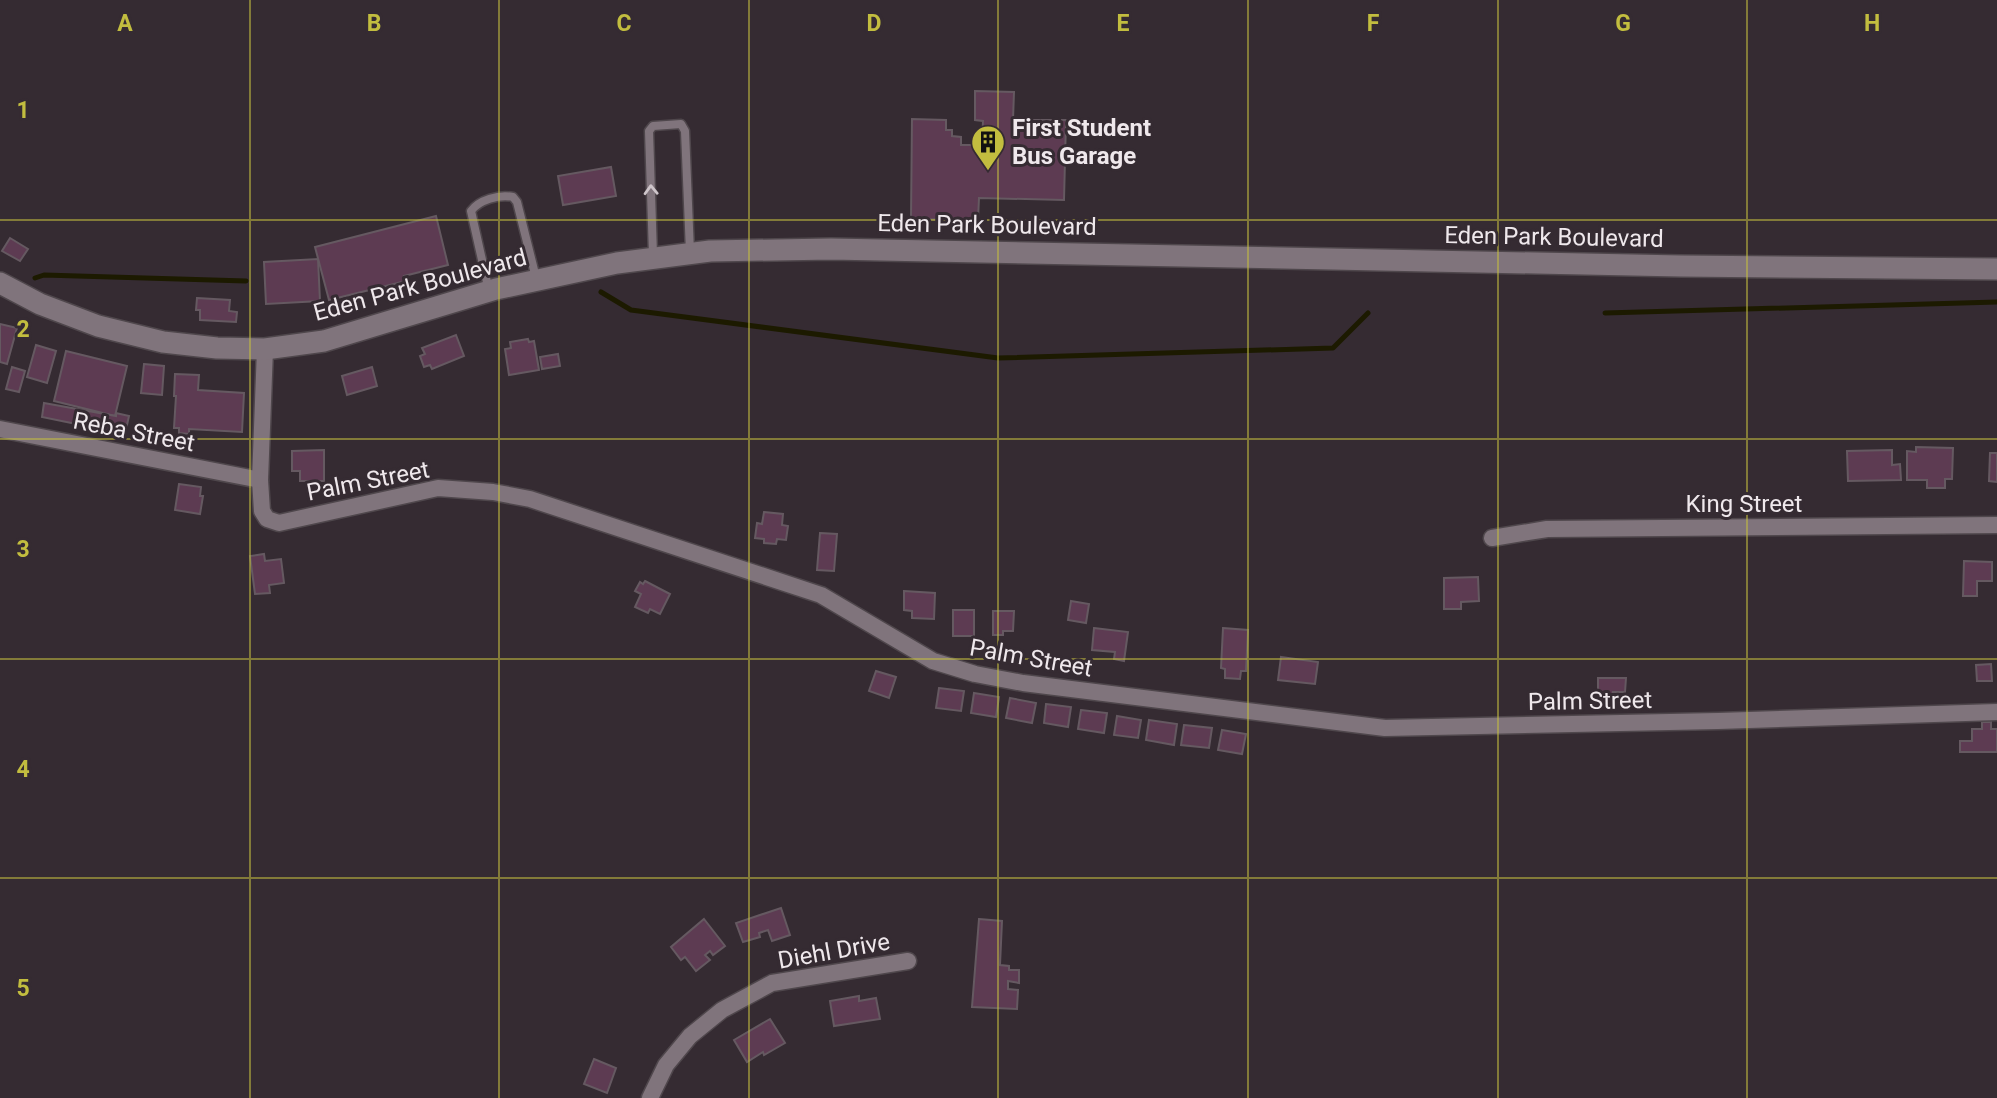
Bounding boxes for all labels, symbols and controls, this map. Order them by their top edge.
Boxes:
text: A [117,10,133,37]
text: B [367,10,381,37]
text: C [616,10,632,37]
text: D [867,10,881,37]
text: E [1117,10,1130,37]
text: F [1367,10,1380,37]
text: G [1615,10,1631,37]
text: H [1864,10,1880,37]
text: 1 [16,97,30,124]
place label: First Student Bus Garage [1012,114,1151,170]
building icon: First Student Bus Garage [969,123,1007,172]
one-way arrow [644,184,659,195]
street label: Eden Park Boulevard [877,209,1097,241]
street label: Eden Park Boulevard [1444,221,1664,253]
street label: Eden Park Boulevard [310,243,530,327]
text: 2 [16,316,30,343]
street label: Reba Street [71,406,197,458]
street label: Palm Street [304,455,432,507]
street label: King Street [1686,490,1803,518]
text: 3 [16,536,30,563]
street label: Palm Street [967,633,1095,683]
street label: Palm Street [1528,686,1652,716]
text: 4 [16,756,30,783]
street label: Diehl Drive [776,927,892,975]
text: 5 [16,975,30,1002]

